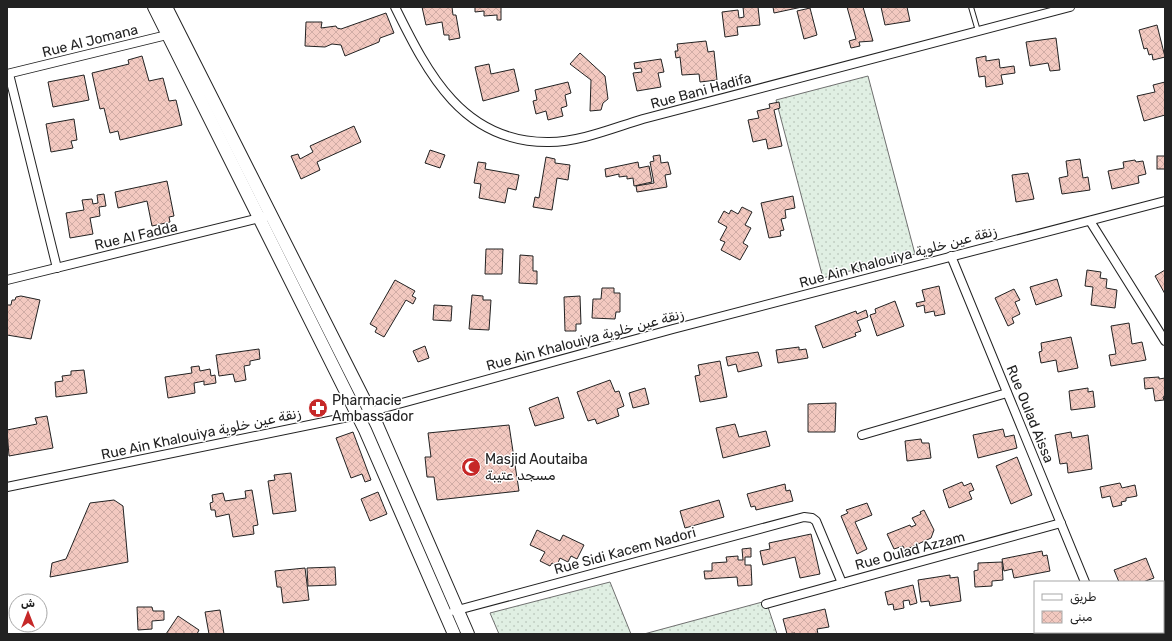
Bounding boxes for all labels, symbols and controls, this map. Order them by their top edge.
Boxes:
street label: Rue Al Jomana [40,21,140,61]
street label: Rue Bani Hadifa [649,69,753,113]
street label: Rue Al Fadda [93,218,179,254]
street label: Rue Ain Khalouiya زنقة عين خلوية [797,222,999,292]
street label: Rue Ain Khalouiya زنقة عين خلوية [484,305,686,375]
street label: Rue Oulad Aissa [1003,363,1057,465]
place label: Pharmacie Ambassador [332,392,414,425]
pharmacy icon: Pharmacie Ambassador [307,397,329,419]
street label: Rue Ain Khalouiya زنقة عين خلوية [100,404,302,464]
place label: Masjid Aoutaiba مسجد عتيبة [485,451,588,484]
mosque icon: Masjid Aoutaiba مسجد عتيبة [460,456,482,478]
street label: Rue Sidi Kacem Nadori [552,524,698,578]
street label: Rue Oulad Azzam [853,528,967,574]
legend [1034,581,1164,633]
text: طريق [1070,590,1096,605]
north arrow [8,593,48,633]
text: ش [21,597,35,610]
text: مبنى [1070,610,1093,625]

